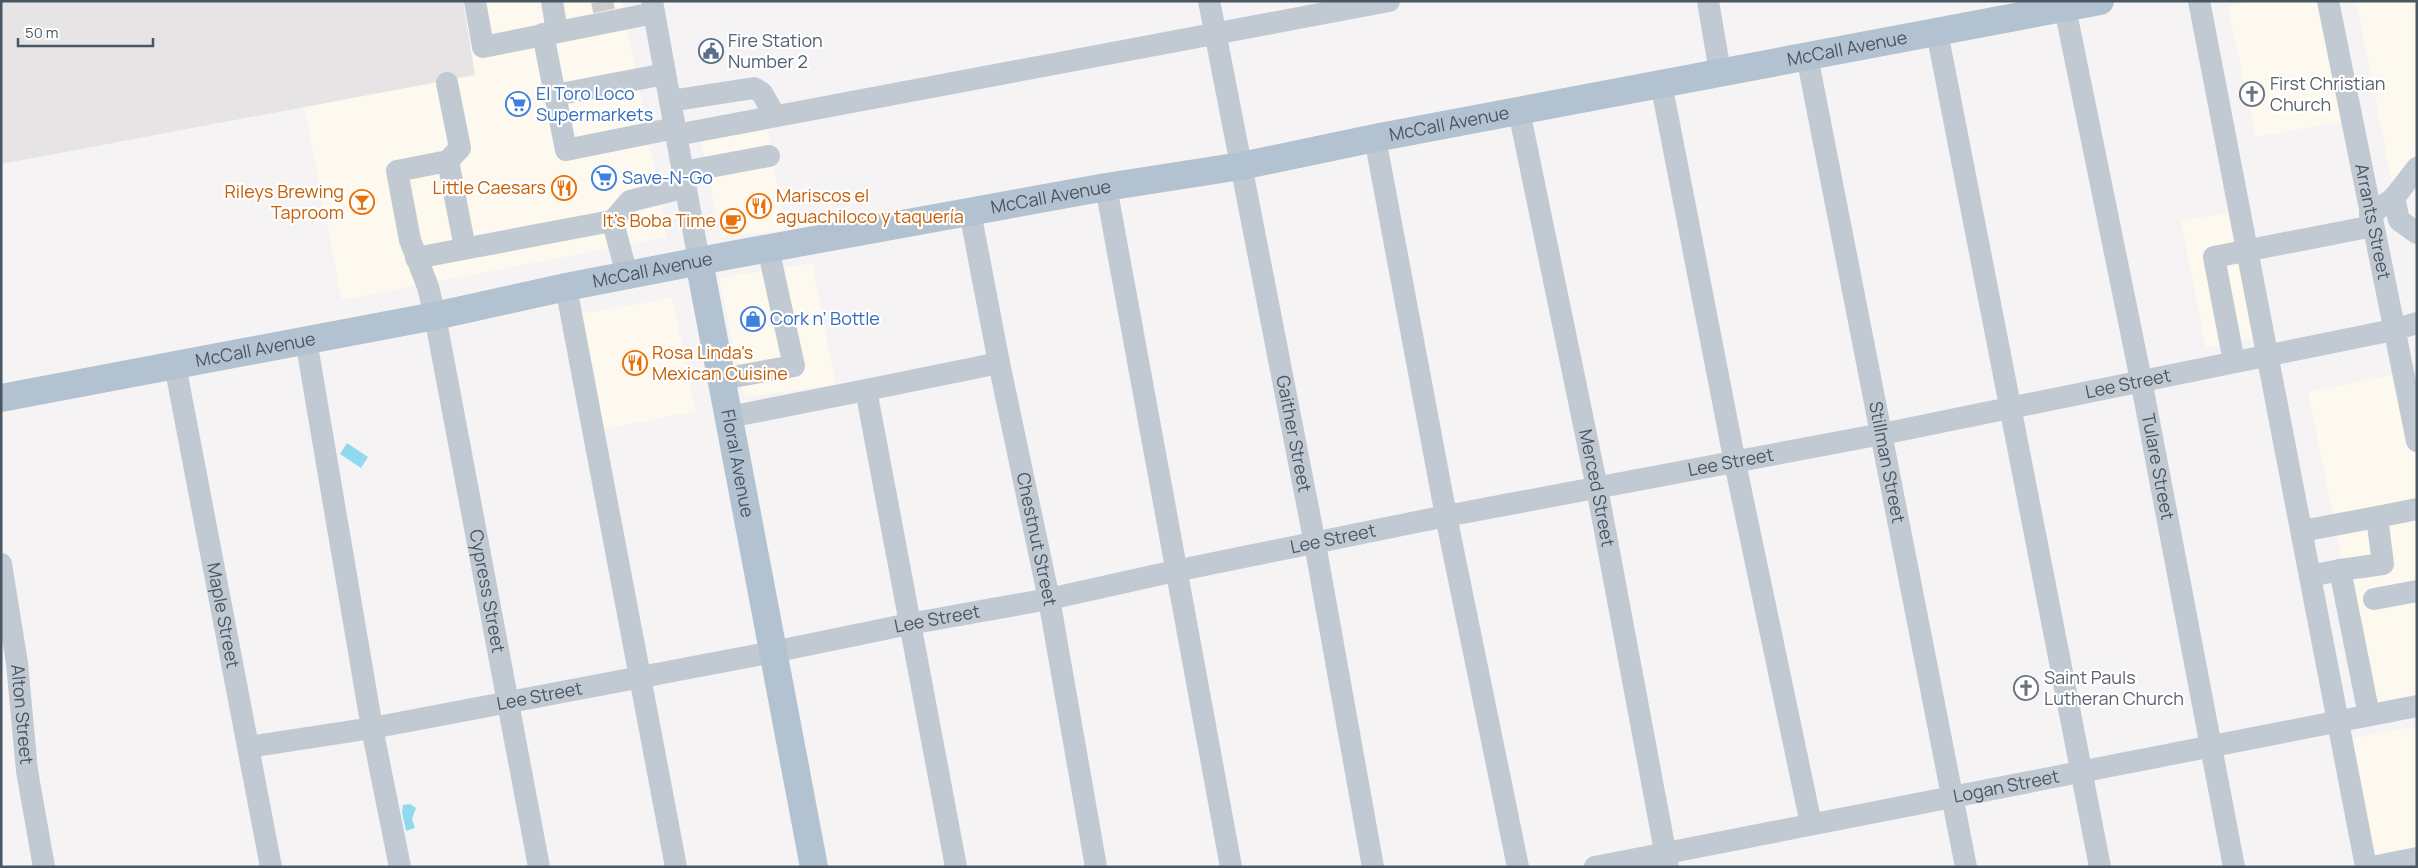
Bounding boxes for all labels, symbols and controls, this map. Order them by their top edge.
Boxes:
scale bar [18,15,152,47]
text: 50 m [25,22,59,43]
street label: McCall Avenue [1785,25,1909,71]
place label: Fire Station Number 2 [728,28,823,73]
public building icon: Fire Station Number 2 [698,38,724,64]
place label: First Christian Church [2270,71,2385,116]
place label: El Toro Loco Supermarkets [536,81,653,126]
church icon: First Christian Church [2239,81,2265,107]
supermarket icon: El Toro Loco Supermarkets [505,91,531,117]
street label: McCall Avenue [1387,100,1511,146]
street label: Arrants Street [2350,161,2397,282]
supermarket icon: Save-N-Go [591,165,617,191]
place label: Save-N-Go [622,165,713,189]
street label: McCall Avenue [989,173,1113,219]
place label: Little Caesars [433,175,546,199]
restaurant icon: Little Caesars [551,175,577,201]
place label: Rileys Brewing Taproom [224,179,344,224]
place label: Mariscos el aguachiloco y taquería [776,183,964,228]
bar icon: Rileys Brewing Taproom [349,189,375,215]
restaurant icon: Mariscos el aguachiloco y taquería [746,193,772,219]
place label: It's Boba Time [602,208,716,232]
cafe icon: It's Boba Time [720,208,746,234]
street label: McCall Avenue [590,246,714,293]
shop icon: Cork n’ Bottle [740,306,766,332]
place label: Cork n’ Bottle [770,306,880,330]
street label: McCall Avenue [193,326,317,372]
place label: Rosa Linda's Mexican Cuisine [652,340,788,385]
restaurant icon: Rosa Linda's Mexican Cuisine [622,350,648,376]
street label: Lee Street [2083,363,2173,403]
street label: Gaither Street [1271,373,1318,494]
street label: Stillman Street [1864,399,1911,525]
street label: Floral Avenue [716,407,760,519]
street label: Tulare Street [2137,411,2180,522]
street label: Merced Street [1574,427,1621,549]
street label: Lee Street [1686,442,1775,481]
street label: Chestnut Street [1012,470,1063,608]
street label: Lee Street [1288,518,1378,558]
street label: Cypress Street [465,527,511,655]
street label: Maple Street [202,560,246,670]
street label: Lee Street [892,599,982,638]
street label: Alton Street [6,663,39,765]
place label: Saint Pauls Lutheran Church [2044,665,2184,710]
street label: Lee Street [494,675,584,715]
church icon: Saint Pauls Lutheran Church [2013,675,2039,701]
street label: Logan Street [1951,763,2061,808]

